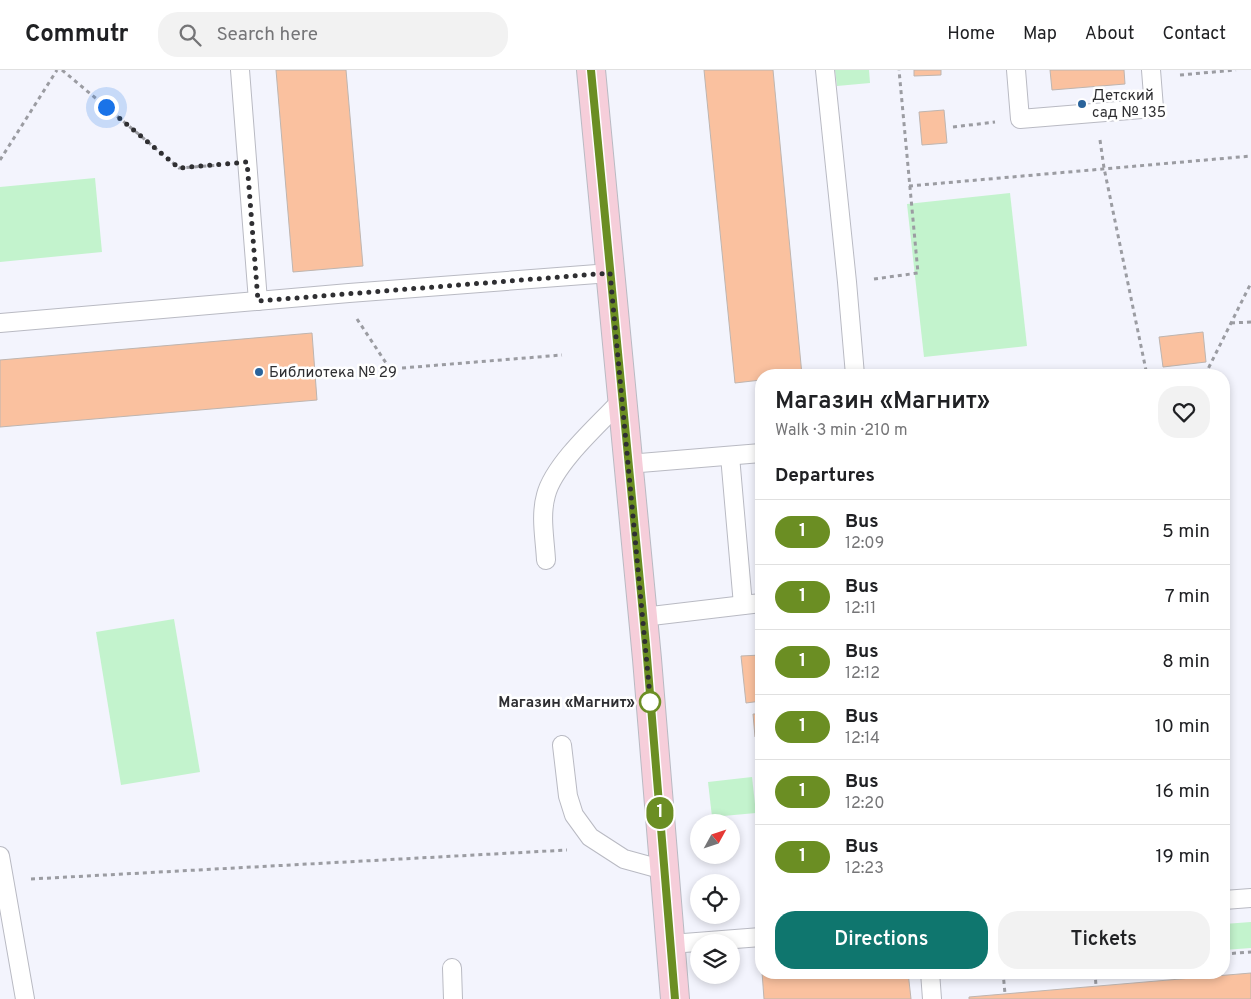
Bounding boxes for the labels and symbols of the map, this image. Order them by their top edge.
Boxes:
place label: Детский сад № 135 [1092,87,1166,123]
your location [94,95,119,120]
marker: Детский сад № 135 [1076,98,1088,110]
place label: Библиотека № 29 [269,364,397,383]
marker: Библиотека № 29 [253,366,265,378]
marker: Магазин «Магнит» [639,691,661,713]
place label: Магазин «Магнит» [498,694,635,713]
line badge: 1 [644,797,676,829]
north arrow [690,814,740,864]

